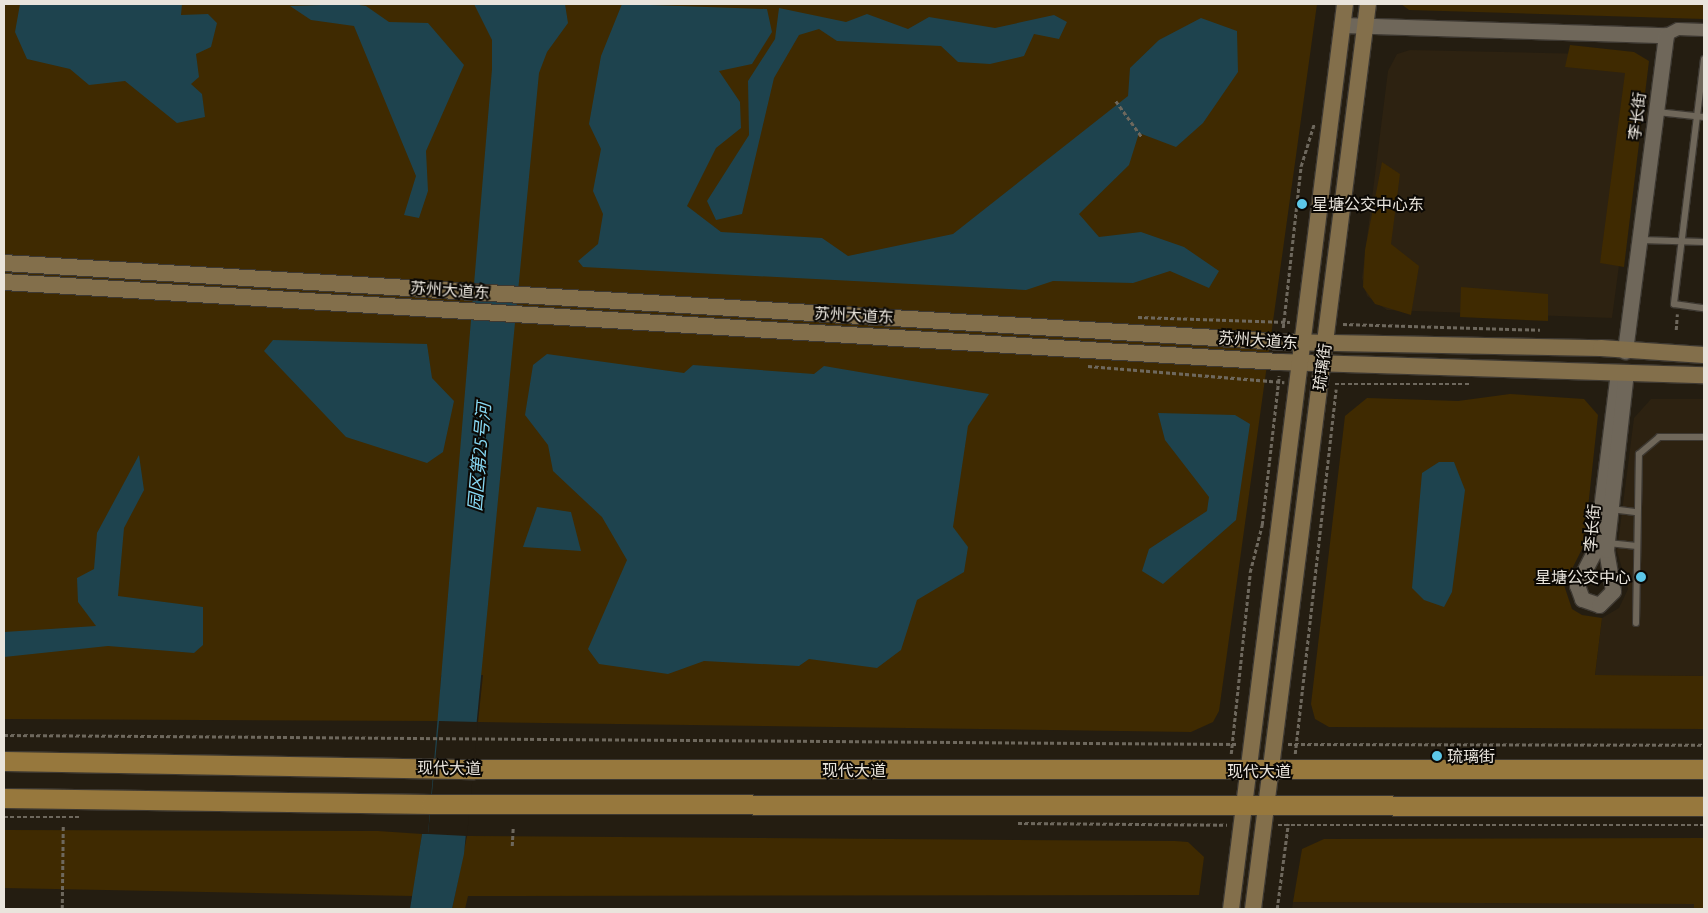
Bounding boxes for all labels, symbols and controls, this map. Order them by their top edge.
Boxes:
street label: 李长街 [1625,91,1649,141]
place label: 星塘公交中心东 [1312,194,1424,214]
marker: 星塘公交中心东 [1296,198,1308,210]
street label: 苏州大道东 [409,278,491,302]
street label: 苏州大道东 [814,303,894,327]
street label: 苏州大道东 [1217,328,1299,352]
street label: 琉璃街 [1309,342,1335,392]
water label: 园区第25号河 [465,402,495,512]
street label: 李长街 [1580,503,1604,553]
place label: 星塘公交中心 [1535,567,1631,587]
marker: 星塘公交中心 [1635,571,1647,583]
place label: 琉璃街 [1447,746,1495,766]
marker: 琉璃街 [1431,750,1443,762]
street label: 现代大道 [417,758,481,778]
street label: 现代大道 [822,760,886,780]
street label: 现代大道 [1227,761,1291,781]

